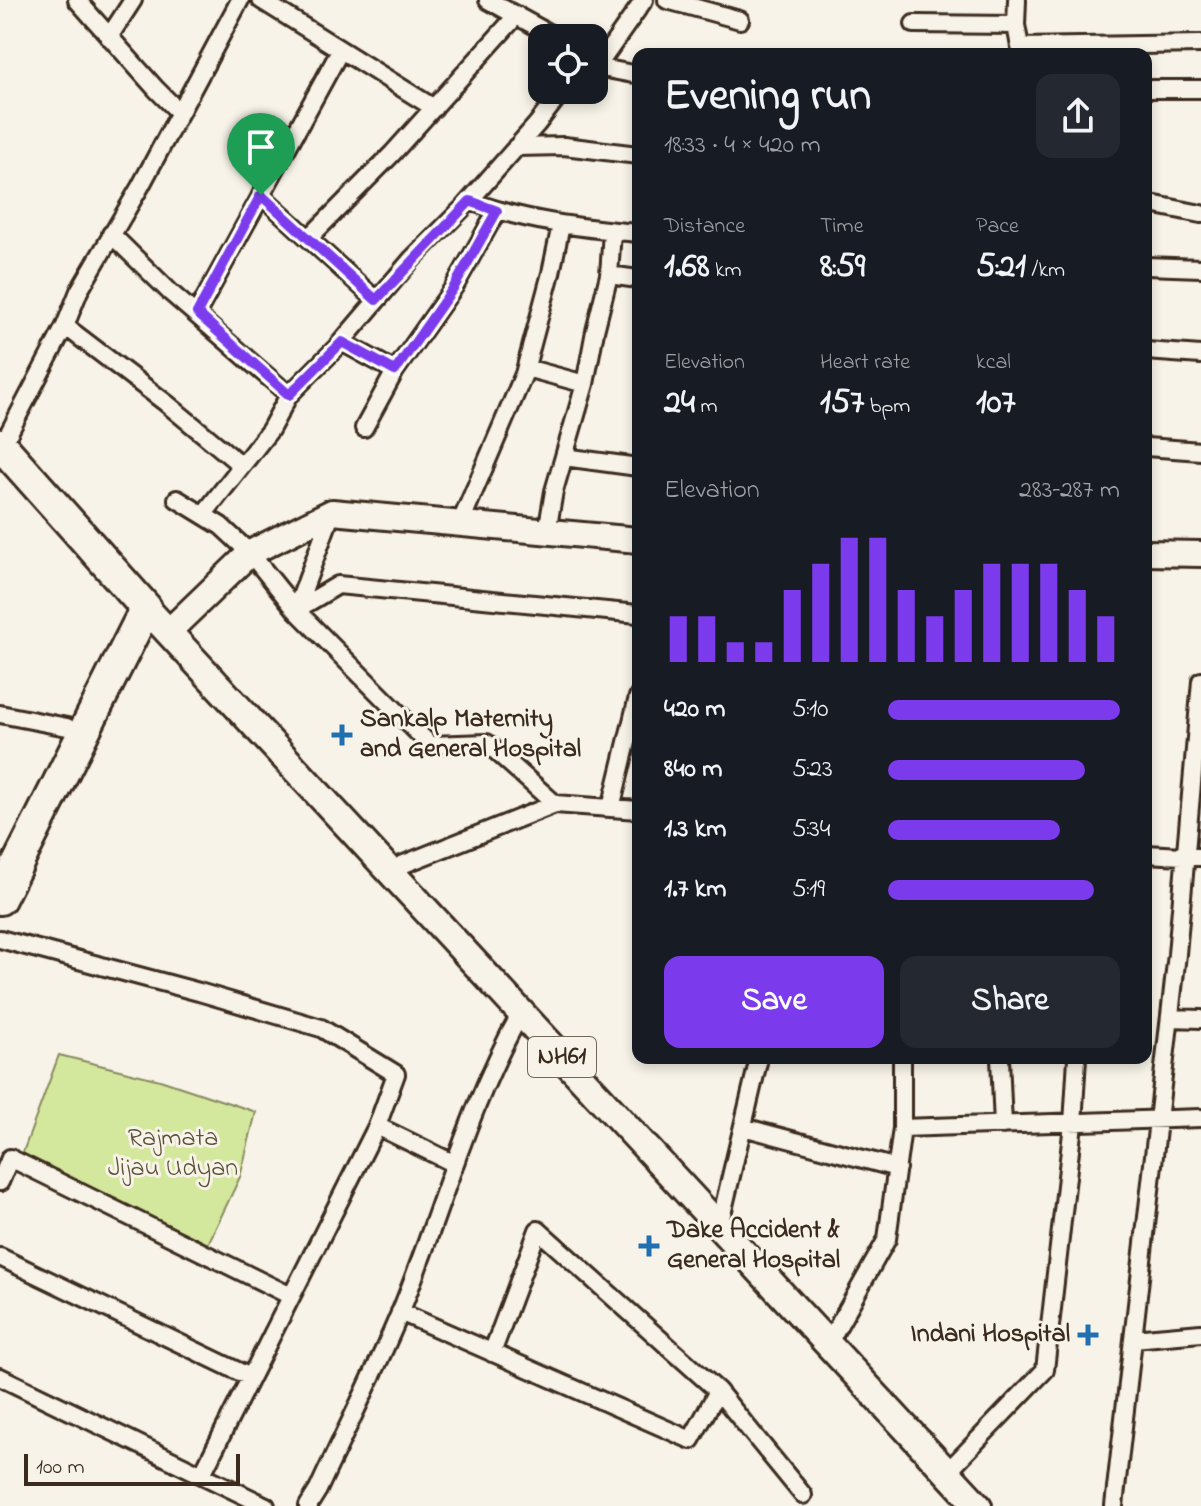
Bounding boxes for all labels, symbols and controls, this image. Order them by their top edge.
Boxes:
map controls [528,24,608,104]
button: locate [528,24,608,104]
text: Evening run [664,65,871,129]
button: share [1036,74,1120,158]
pin [227,113,295,195]
icon: arrive [239,125,283,169]
text: 18:33 · 4 × 420 m [664,127,821,165]
text: Distance [664,211,745,243]
text: Time [820,211,864,243]
text: Pace [976,211,1019,243]
text: 1.68 [664,243,709,293]
text: 8:59 [820,243,865,293]
text: 5:21 [976,243,1026,293]
text: km [709,255,742,287]
text: /km [1026,255,1065,287]
text: Elevation [664,347,745,379]
text: Heart rate [820,347,910,379]
text: kcal [976,347,1011,379]
text: 24 [664,379,695,429]
text: 157 [820,379,864,429]
text: 107 [976,379,1016,429]
text: m [695,391,717,423]
text: bpm [864,391,910,423]
text: Elevation [664,472,760,510]
text: 283–287 m [1019,472,1120,510]
text: 420 m [664,691,726,729]
text: 5:10 [792,691,829,729]
place label: Sankalp Maternity and General Hospital [360,701,581,769]
marker: Sankalp Maternity and General Hospital [331,724,353,746]
text: 840 m [664,751,722,789]
text: 5:23 [792,751,833,789]
text: 1.3 km [664,811,726,849]
text: 5:34 [792,811,831,849]
text: 1.7 km [664,871,726,909]
text: 5:19 [792,871,825,909]
button: Save [664,956,884,1048]
button: Share [900,956,1120,1048]
road number: NH61 [528,1037,596,1077]
park label: Rajmata Jijau Udyan [108,1120,238,1188]
place label: Dake Accident & General Hospital [666,1212,840,1280]
marker: Dake Accident & General Hospital [638,1235,660,1257]
place label: Indani Hospital [911,1316,1070,1354]
marker: Indani Hospital [1077,1324,1099,1346]
scale bar [24,1450,240,1486]
text: 100 m [36,1452,85,1484]

